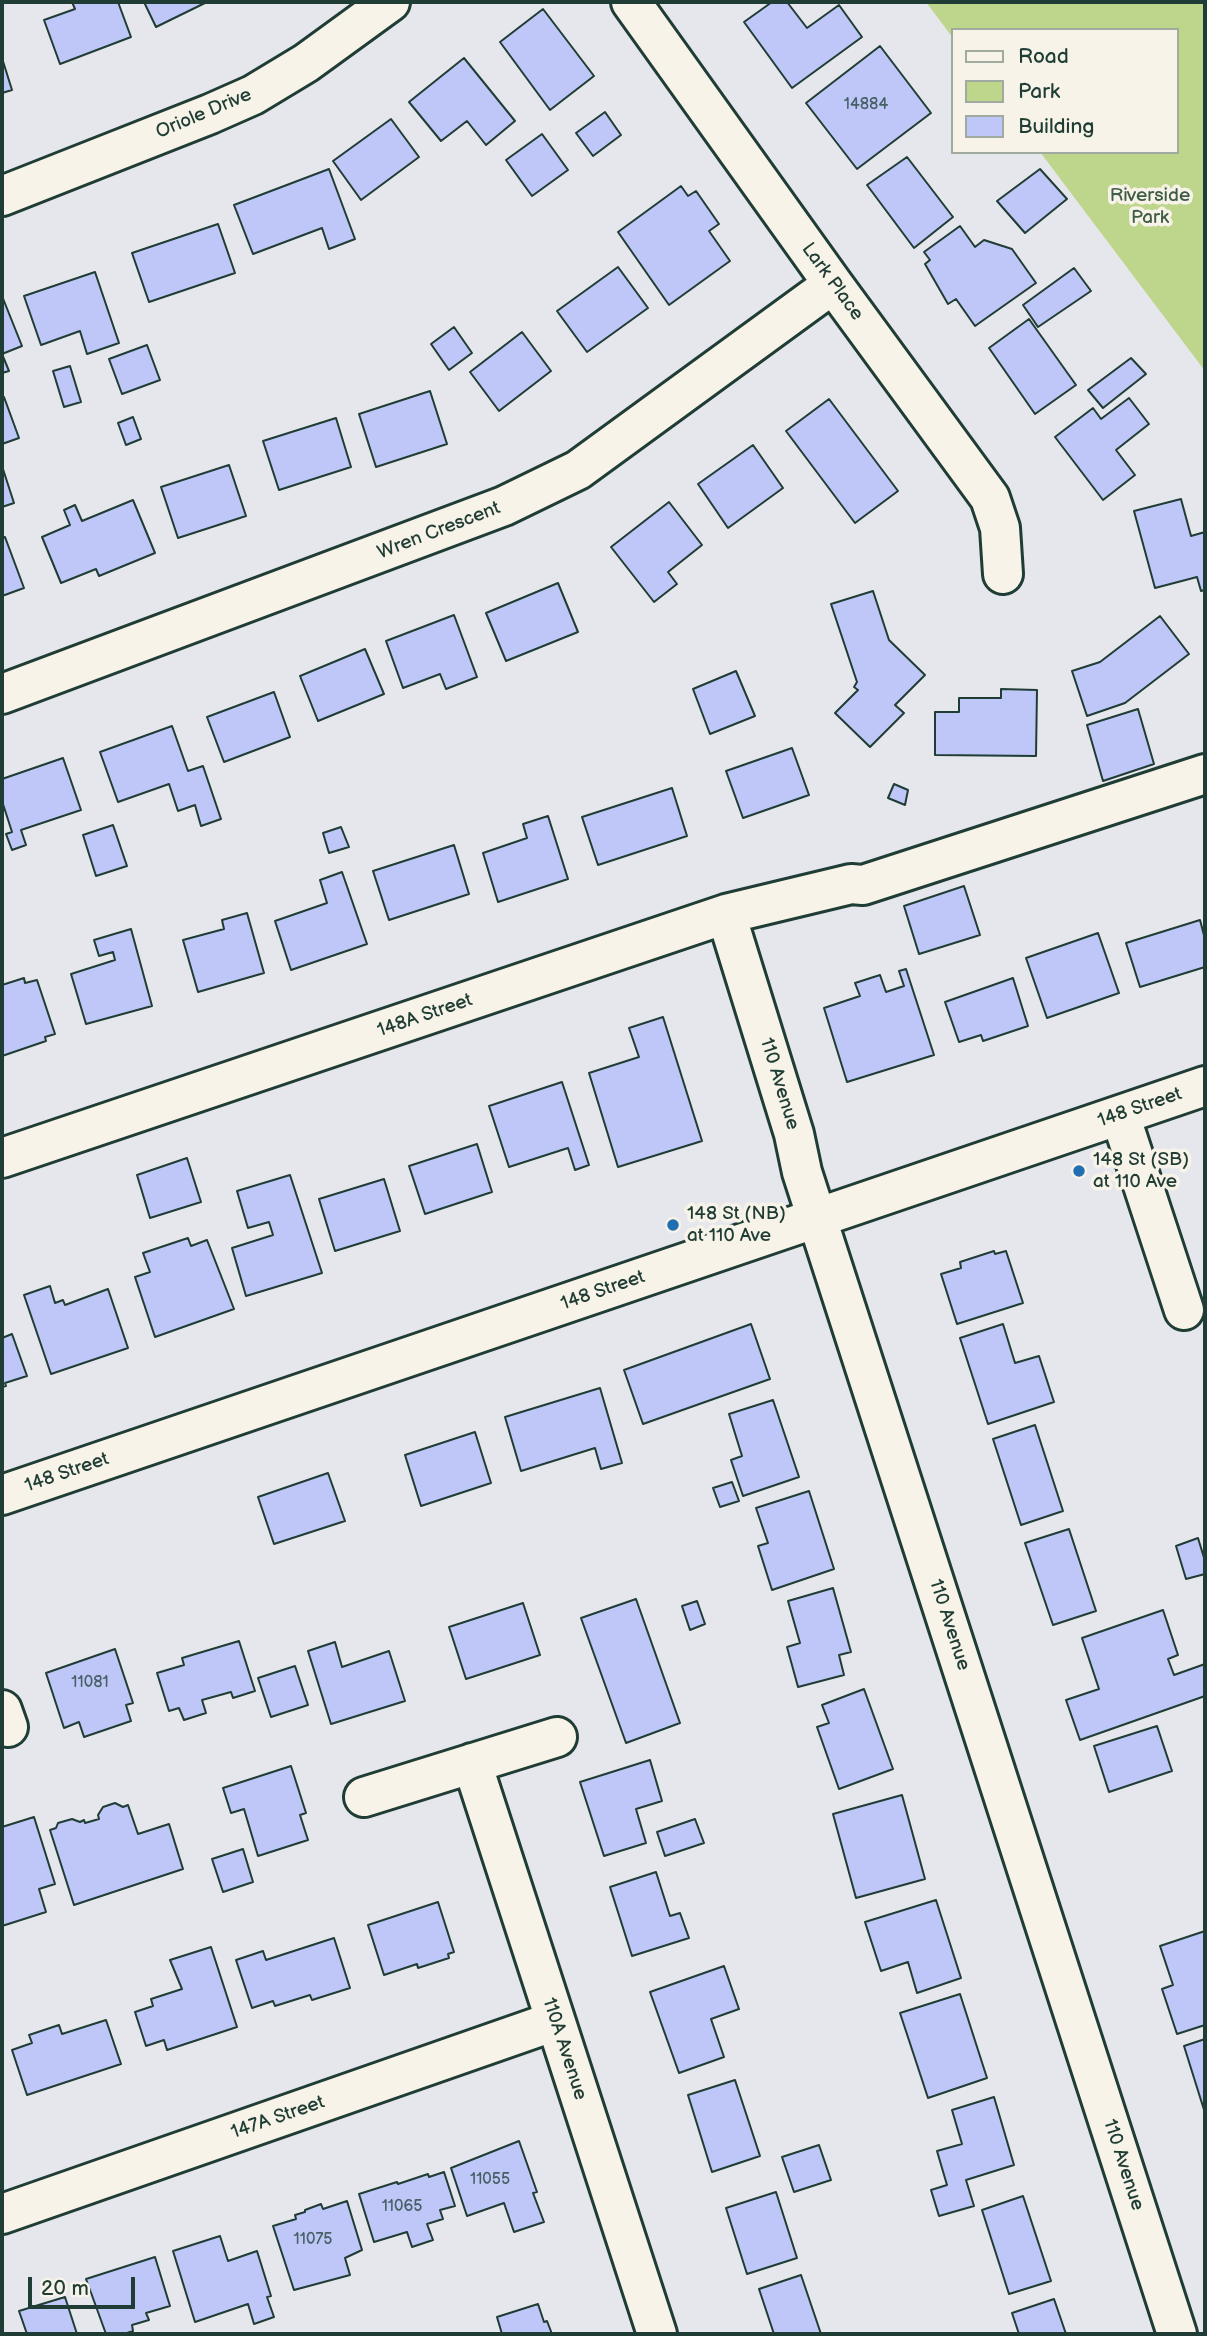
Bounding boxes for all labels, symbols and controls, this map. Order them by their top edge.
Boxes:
legend [951,28,1179,154]
text: Road [1018,44,1069,69]
text: Park [1018,79,1060,104]
street label: Oriole Drive [153,84,255,144]
house number: 14884 [844,95,888,115]
text: Building [1018,114,1094,139]
park label: Riverside Park [1110,185,1190,229]
street label: Lark Place [796,239,868,325]
street label: Wren Crescent [374,497,504,565]
street label: 148A Street [375,989,475,1043]
street label: 110 Avenue [754,1035,804,1133]
street label: 148 Street [1095,1083,1185,1133]
place label: 148 St (SB) at 110 Ave [1093,1149,1189,1193]
marker: 148 St (SB) at 110 Ave [1071,1163,1087,1179]
place label: 148 St (NB) at 110 Ave [687,1203,786,1247]
marker: 148 St (NB) at 110 Ave [665,1217,681,1233]
street label: 148 Street [558,1266,648,1316]
street label: 148 Street [22,1448,112,1498]
street label: 110 Avenue [924,1576,974,1674]
house number: 11081 [71,1673,109,1693]
street label: 110A Avenue [537,1995,591,2103]
street label: 147A Street [228,2091,328,2145]
street label: 110 Avenue [1098,2116,1148,2214]
house number: 11055 [470,2170,510,2190]
house number: 11065 [382,2197,422,2217]
house number: 11075 [294,2230,332,2250]
scale bar [32,2262,138,2306]
text: 20 m [41,2276,89,2301]

